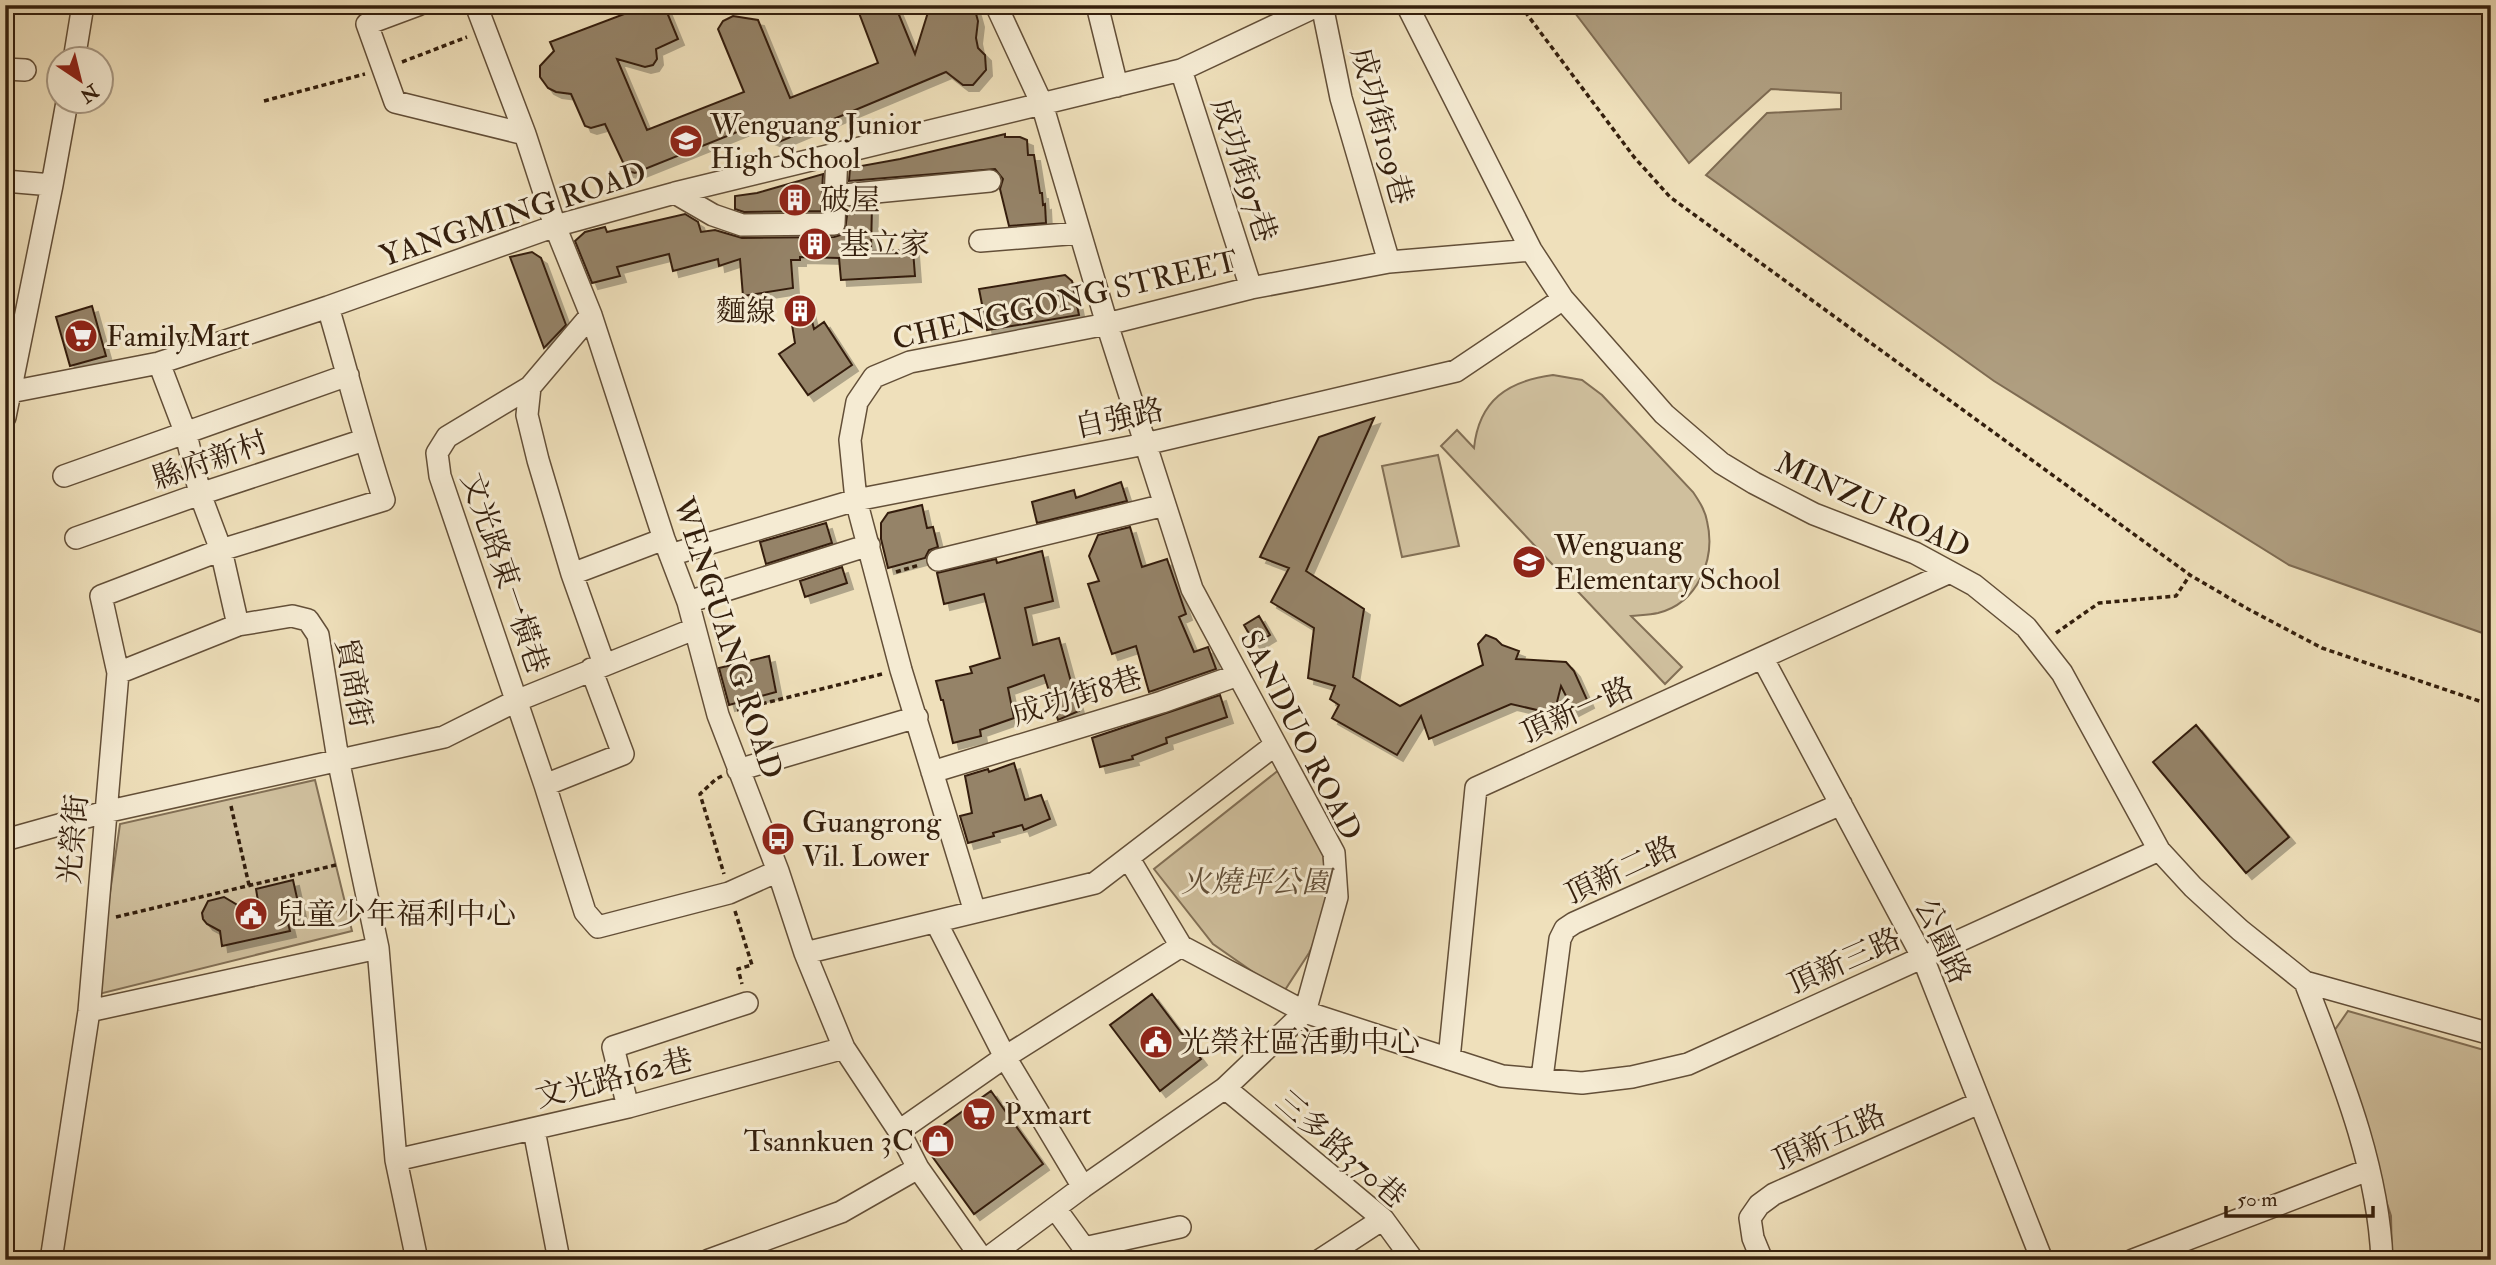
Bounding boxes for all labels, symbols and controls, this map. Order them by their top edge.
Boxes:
street label: 成功街109巷 [1343,43,1420,209]
north arrow [46,46,116,116]
text: N [75,78,104,108]
street label: 成功街97巷 [1203,94,1284,247]
place label: Wenguang Junior High School [709,106,921,177]
school or university icon: Wenguang Junior High School [667,122,705,160]
street label: YANGMING ROAD [375,154,651,275]
building icon: 破屋 [776,181,814,219]
place label: 破屋 [820,182,880,219]
building icon: 基立家 [796,225,834,263]
place label: 基立家 [840,226,930,263]
street label: CHENGGONG STREET [889,243,1241,358]
building icon: 麵線 [781,292,819,330]
place label: 麵線 [716,293,776,330]
supermarket icon: FamilyMart [62,317,100,355]
place label: FamilyMart [106,318,250,355]
street label: 自強路 [1071,391,1167,446]
street label: 縣府新村 [147,423,273,497]
street label: MINZU ROAD [1770,444,1976,567]
street label: 文光路東一橫巷 [453,468,556,678]
street label: WENGUANG ROAD [664,492,790,783]
place label: Wenguang Elementary School [1553,527,1781,598]
school or university icon: Wenguang Elementary School [1510,543,1548,581]
street label: SANDUO ROAD [1232,624,1369,846]
street label: 貿商街 [327,636,380,731]
street label: 成功街8巷 [1008,659,1147,734]
street label: 頂新一路 [1515,669,1640,752]
street label: 光榮街 [51,793,96,885]
place label: Guangrong Vil. Lower [802,804,942,875]
bus stop icon: Guangrong Vil. Lower [759,820,797,858]
street label: 頂新二路 [1559,828,1683,913]
park label: 火燒坪公園 [1181,864,1335,901]
street label: 公園路 [1907,893,1978,990]
public building icon: 兒童少年福利中心 [232,895,270,933]
place label: 兒童少年福利中心 [276,896,516,933]
street label: 頂新三路 [1782,920,1907,1003]
public building icon: 光榮社區活動中心 [1137,1023,1175,1061]
place label: 光榮社區活動中心 [1180,1024,1420,1061]
street label: 文光路162巷 [532,1041,697,1116]
street label: 三多路370巷 [1268,1083,1413,1216]
supermarket icon: Pxmart [960,1095,998,1133]
place label: Pxmart [1004,1096,1092,1133]
street label: 頂新五路 [1767,1096,1892,1179]
shop icon: Tsannkuen 3C [919,1122,957,1160]
place label: Tsannkuen 3C [744,1123,914,1160]
scale bar [2226,1174,2374,1218]
text: 50 m [2237,1186,2278,1213]

